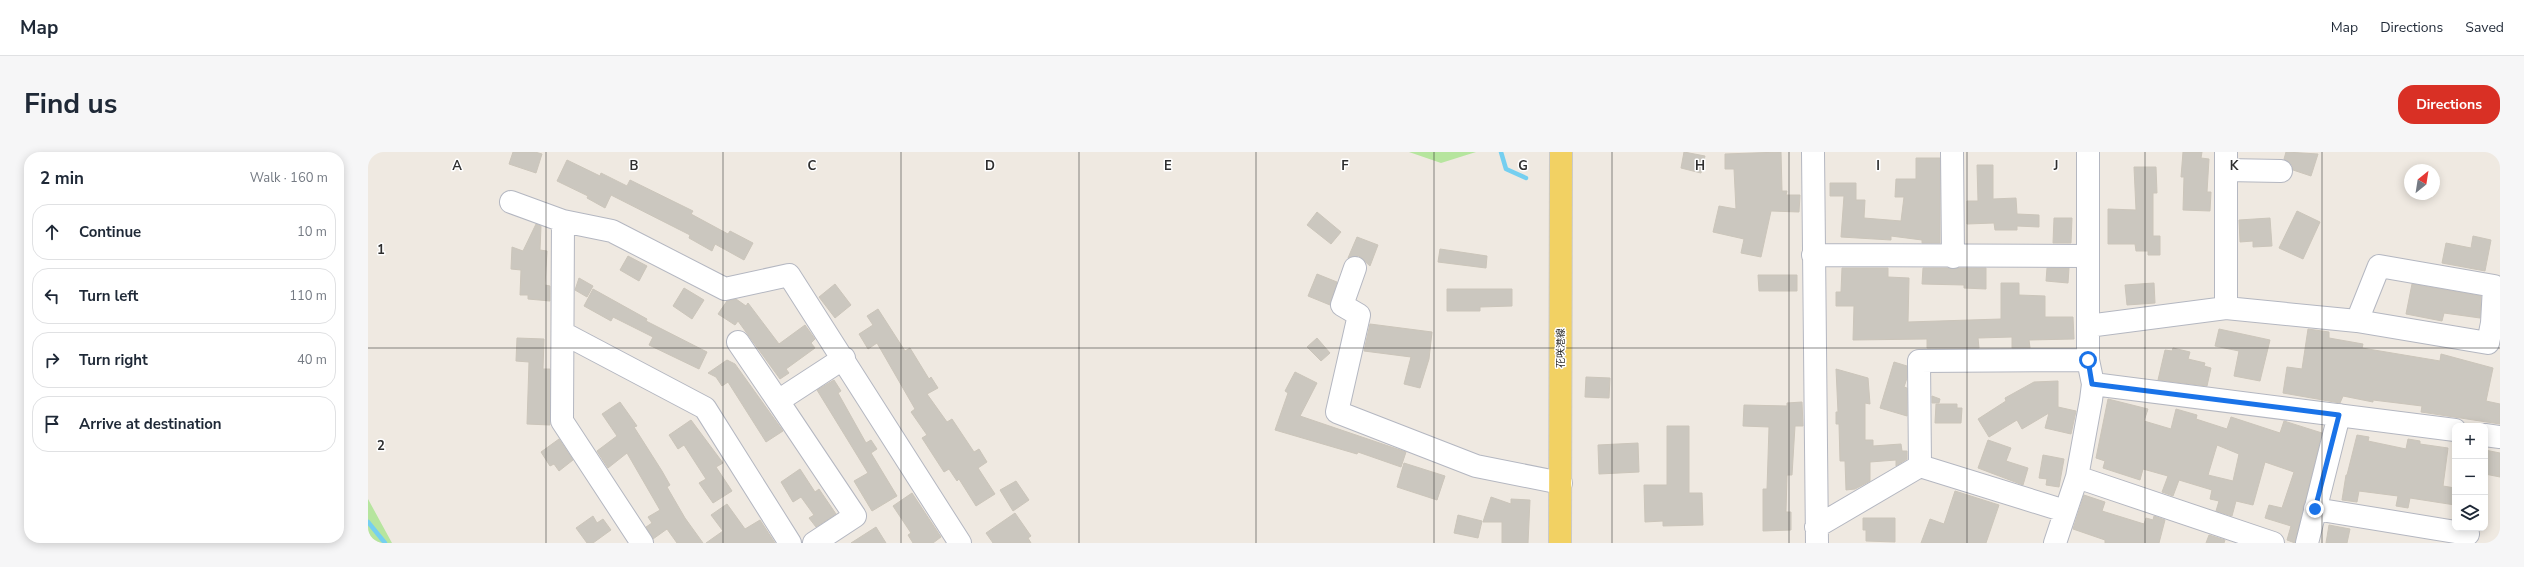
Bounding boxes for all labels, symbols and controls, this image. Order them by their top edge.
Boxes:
text: Map [20,15,58,41]
text: Map [2331,18,2358,37]
text: Directions [2380,18,2443,37]
text: Saved [2465,18,2504,37]
text: Find us [24,85,118,123]
button: Directions [2398,85,2500,124]
text: A [452,157,462,175]
text: B [630,157,639,175]
text: C [808,157,817,175]
text: D [985,157,995,175]
text: E [1164,157,1172,175]
text: F [1341,157,1349,175]
text: G [1518,157,1528,175]
text: H [1695,157,1705,175]
text: I [1876,157,1880,175]
text: J [2053,157,2058,175]
text: K [2230,157,2239,175]
north arrow [2404,164,2440,200]
text: 2 min [40,167,84,190]
text: Walk · 160 m [250,169,328,187]
icon: ahead [41,221,63,243]
text: Continue [79,222,141,242]
text: 10 m [297,223,327,241]
text: 1 [377,241,385,259]
icon: left [41,285,63,307]
text: Turn left [79,286,138,306]
text: 110 m [289,287,327,305]
street label: 花咲港線 [1554,328,1568,368]
icon: right [41,349,63,371]
text: Turn right [79,350,148,370]
text: 40 m [297,351,327,369]
route start [2079,351,2097,369]
icon: arrive [41,413,63,435]
text: Arrive at destination [79,414,222,434]
map controls [2452,423,2488,531]
button: + [2452,423,2488,459]
text: 2 [377,437,385,455]
button: − [2452,459,2488,495]
button: layers [2452,495,2488,531]
route end [2306,500,2324,518]

